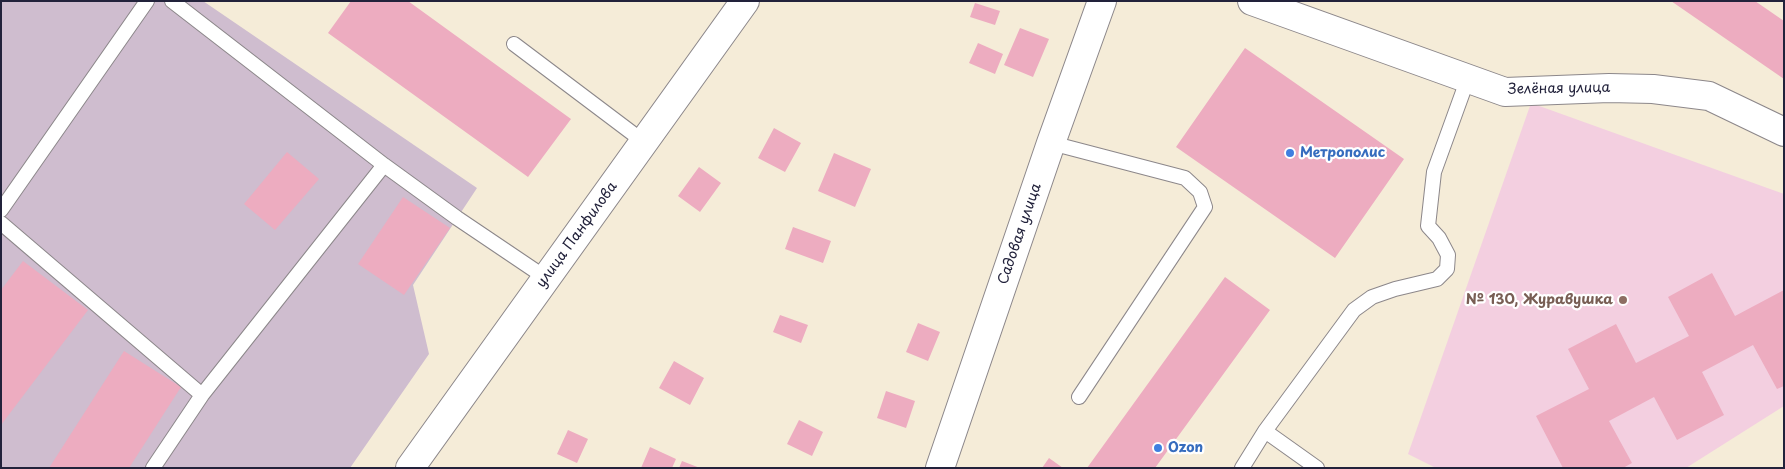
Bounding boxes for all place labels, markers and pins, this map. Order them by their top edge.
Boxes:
place label: Метрополис [1300,145,1385,161]
marker: Метрополис [1284,147,1296,159]
place label: № 130, Журавушка [1466,292,1613,308]
marker: № 130, Журавушка [1617,294,1629,306]
place label: Ozon [1168,440,1203,456]
marker: Ozon [1152,442,1164,454]

